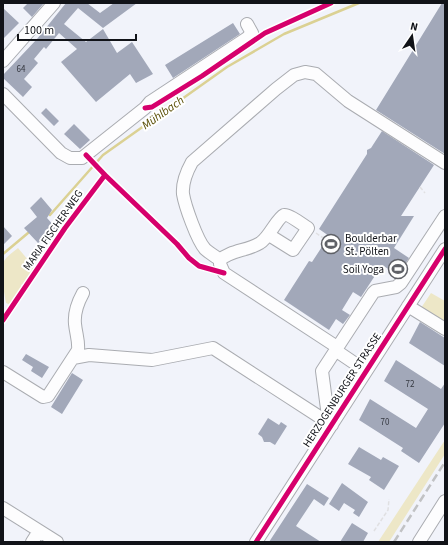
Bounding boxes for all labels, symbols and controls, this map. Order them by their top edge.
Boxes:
scale bar [18,16,136,42]
north arrow [392,16,432,56]
text: N [409,19,419,35]
text: 100 m [24,22,54,39]
house number: 64 [17,63,26,76]
water label: Mühlbach [138,92,188,134]
street label: MARIA FISCHER-WEG [20,187,87,273]
place label: Boulderbar St. Pölten [345,231,397,259]
sports icon: Boulderbar St. Pölten [320,233,342,255]
sports icon: Soil Yoga [387,258,409,280]
place label: Soil Yoga [343,262,384,277]
street label: HERZOGENBURGER STRASSE [299,330,385,450]
house number: 72 [406,378,415,391]
house number: 70 [381,416,390,429]

